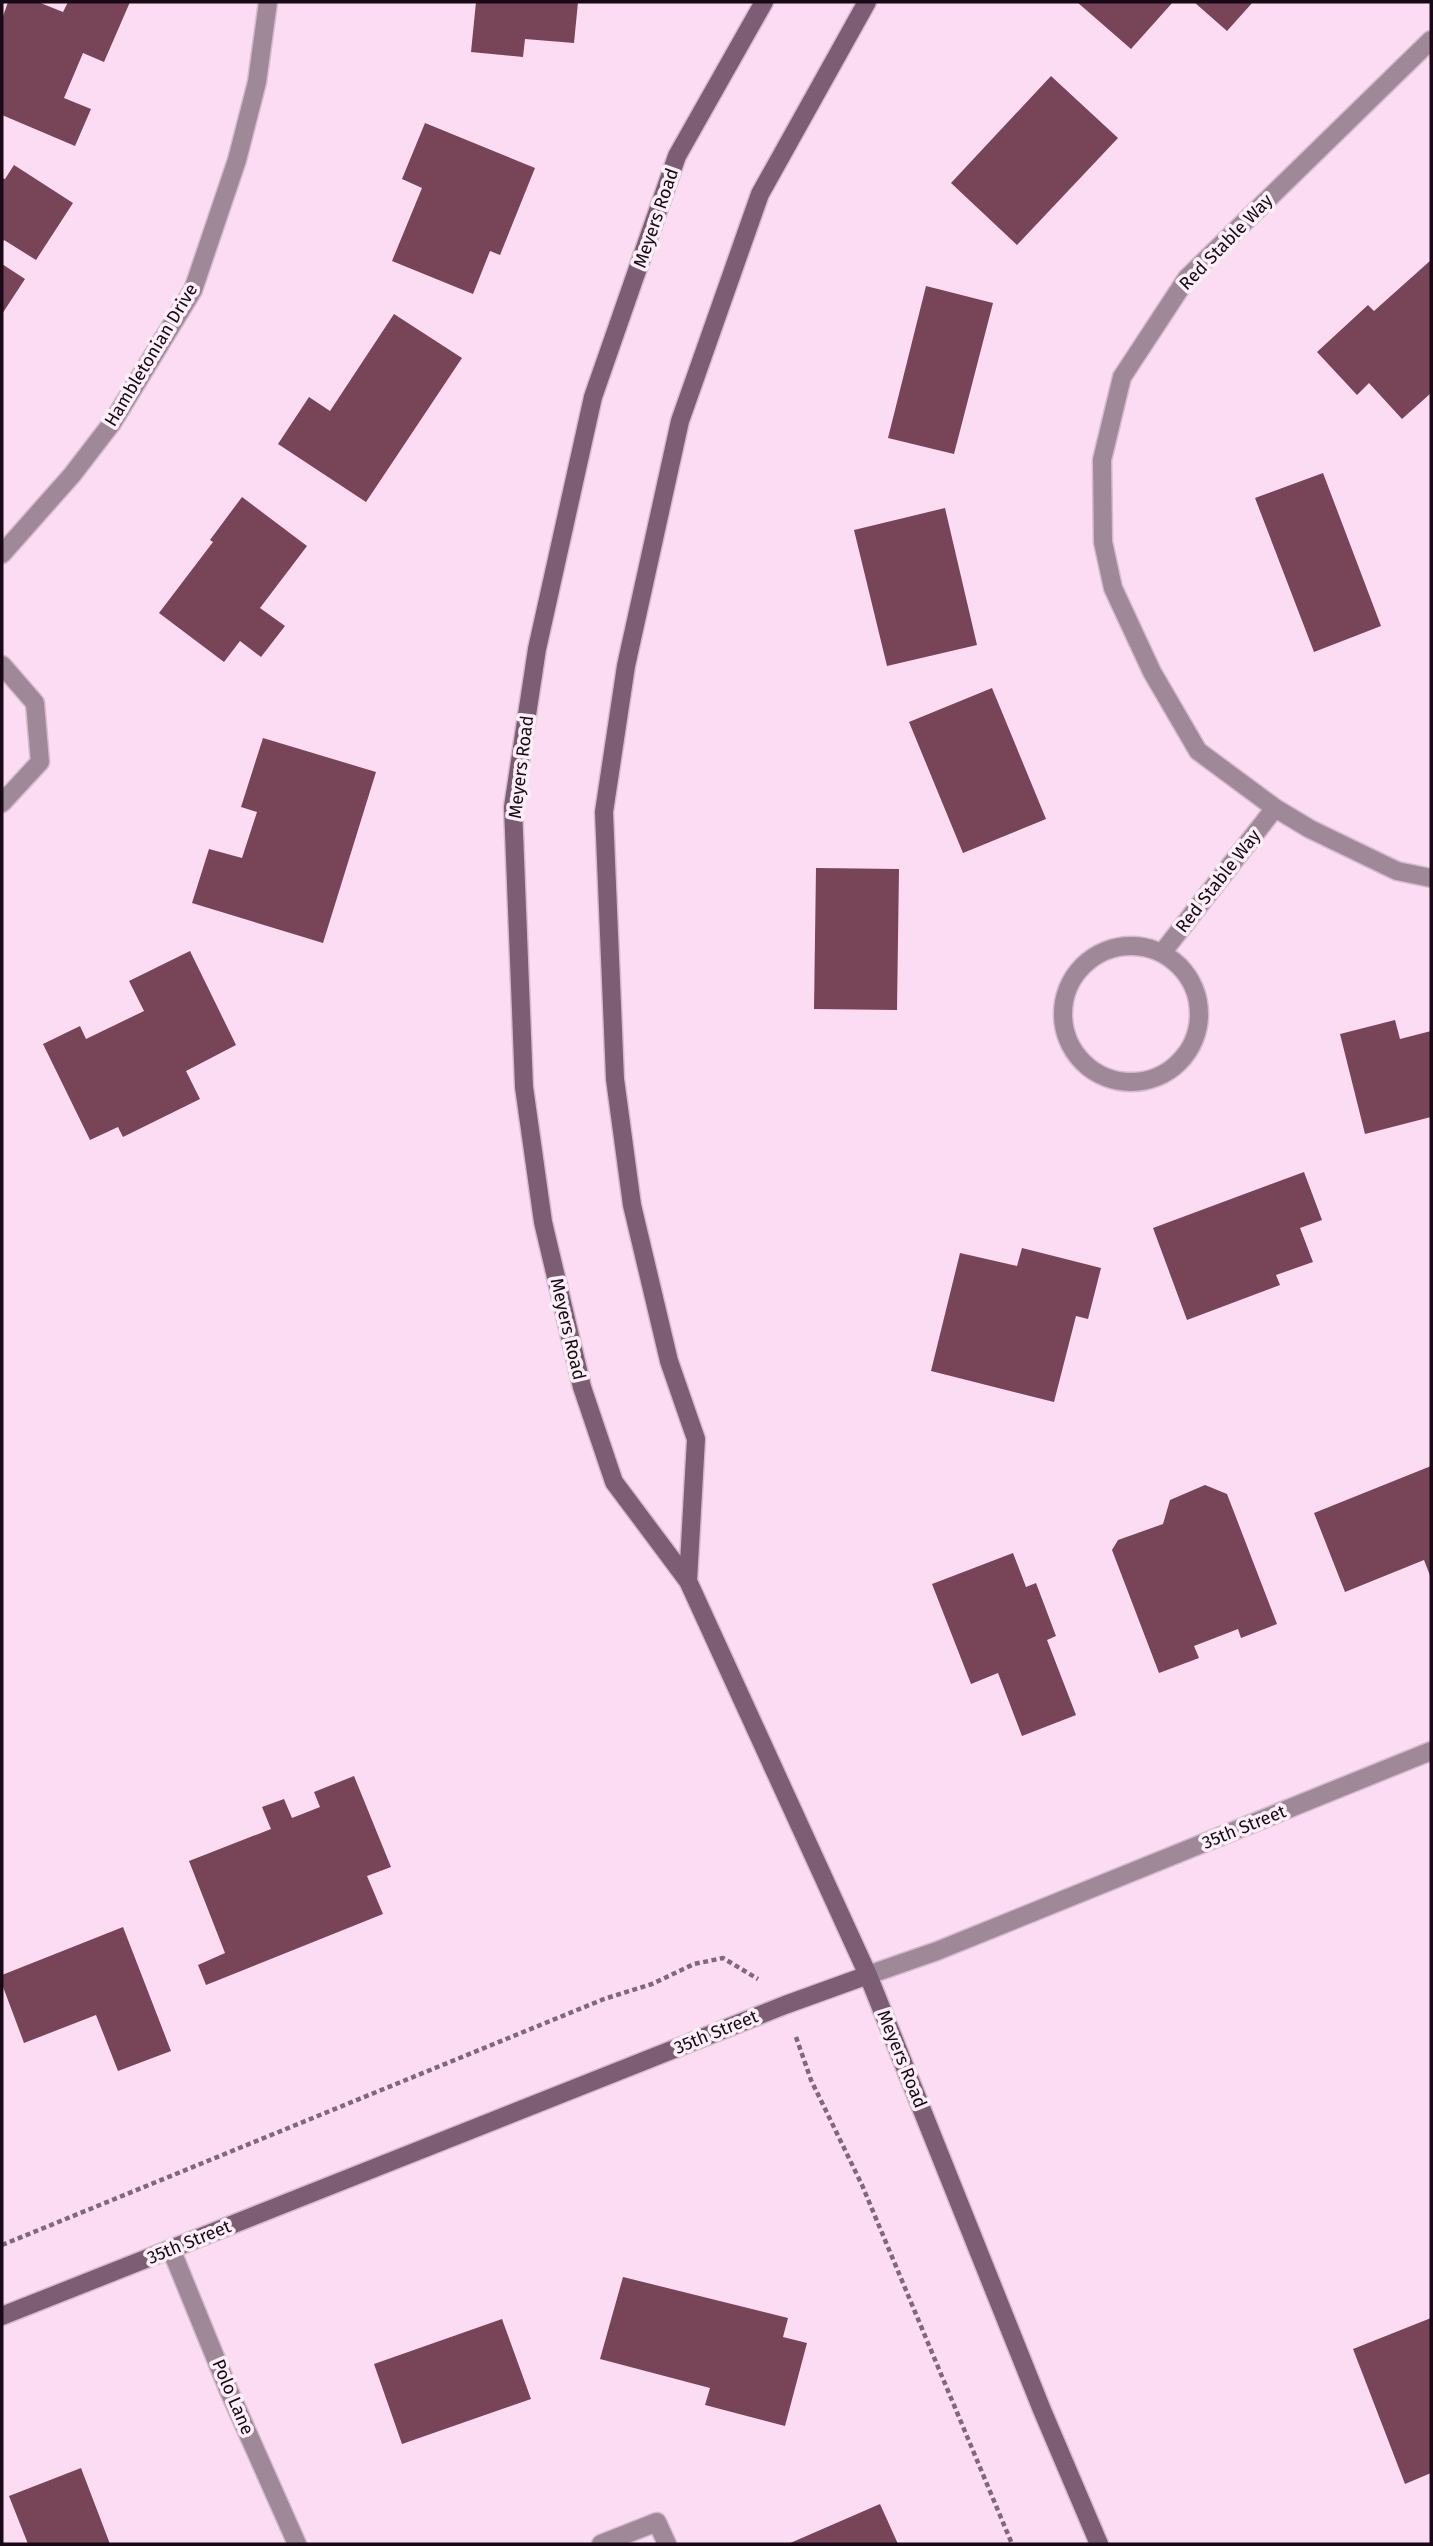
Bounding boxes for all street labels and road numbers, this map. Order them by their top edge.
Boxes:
street label: Meyers Road [629,165,683,271]
street label: Red Stable Way [1175,189,1277,295]
street label: Hambletonian Drive [100,280,202,430]
street label: Meyers Road [504,714,538,820]
street label: Red Stable Way [1171,825,1265,937]
street label: Meyers Road [546,1276,590,1382]
street label: 35th Street [1199,1800,1290,1854]
street label: 35th Street [671,2005,762,2059]
street label: Meyers Road [872,2007,932,2111]
street label: 35th Street [144,2215,235,2269]
street label: Polo Lane [207,2356,259,2438]

